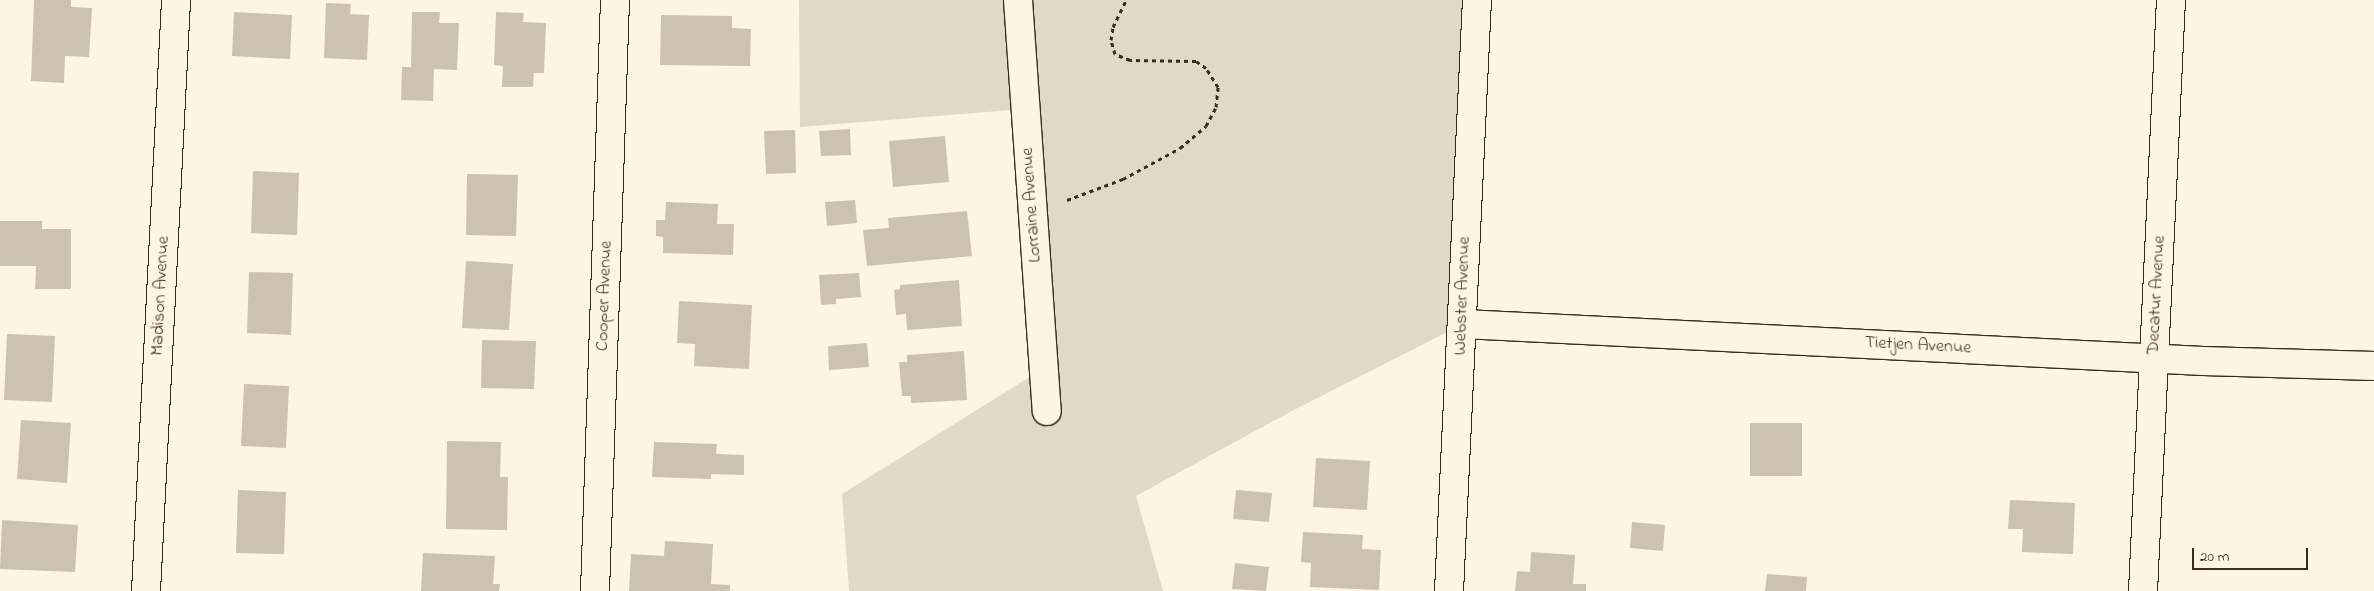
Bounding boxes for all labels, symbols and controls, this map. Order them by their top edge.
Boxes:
street label: Lorraine Avenue [1017,147,1047,263]
street label: Decatur Avenue [2143,235,2171,355]
street label: Madison Avenue [147,236,175,356]
street label: Webster Avenue [1450,236,1476,356]
street label: Cooper Avenue [592,240,618,352]
street label: Tietjen Avenue [1864,332,1972,360]
scale bar [2194,538,2310,570]
text: 20 m [2200,546,2229,568]

